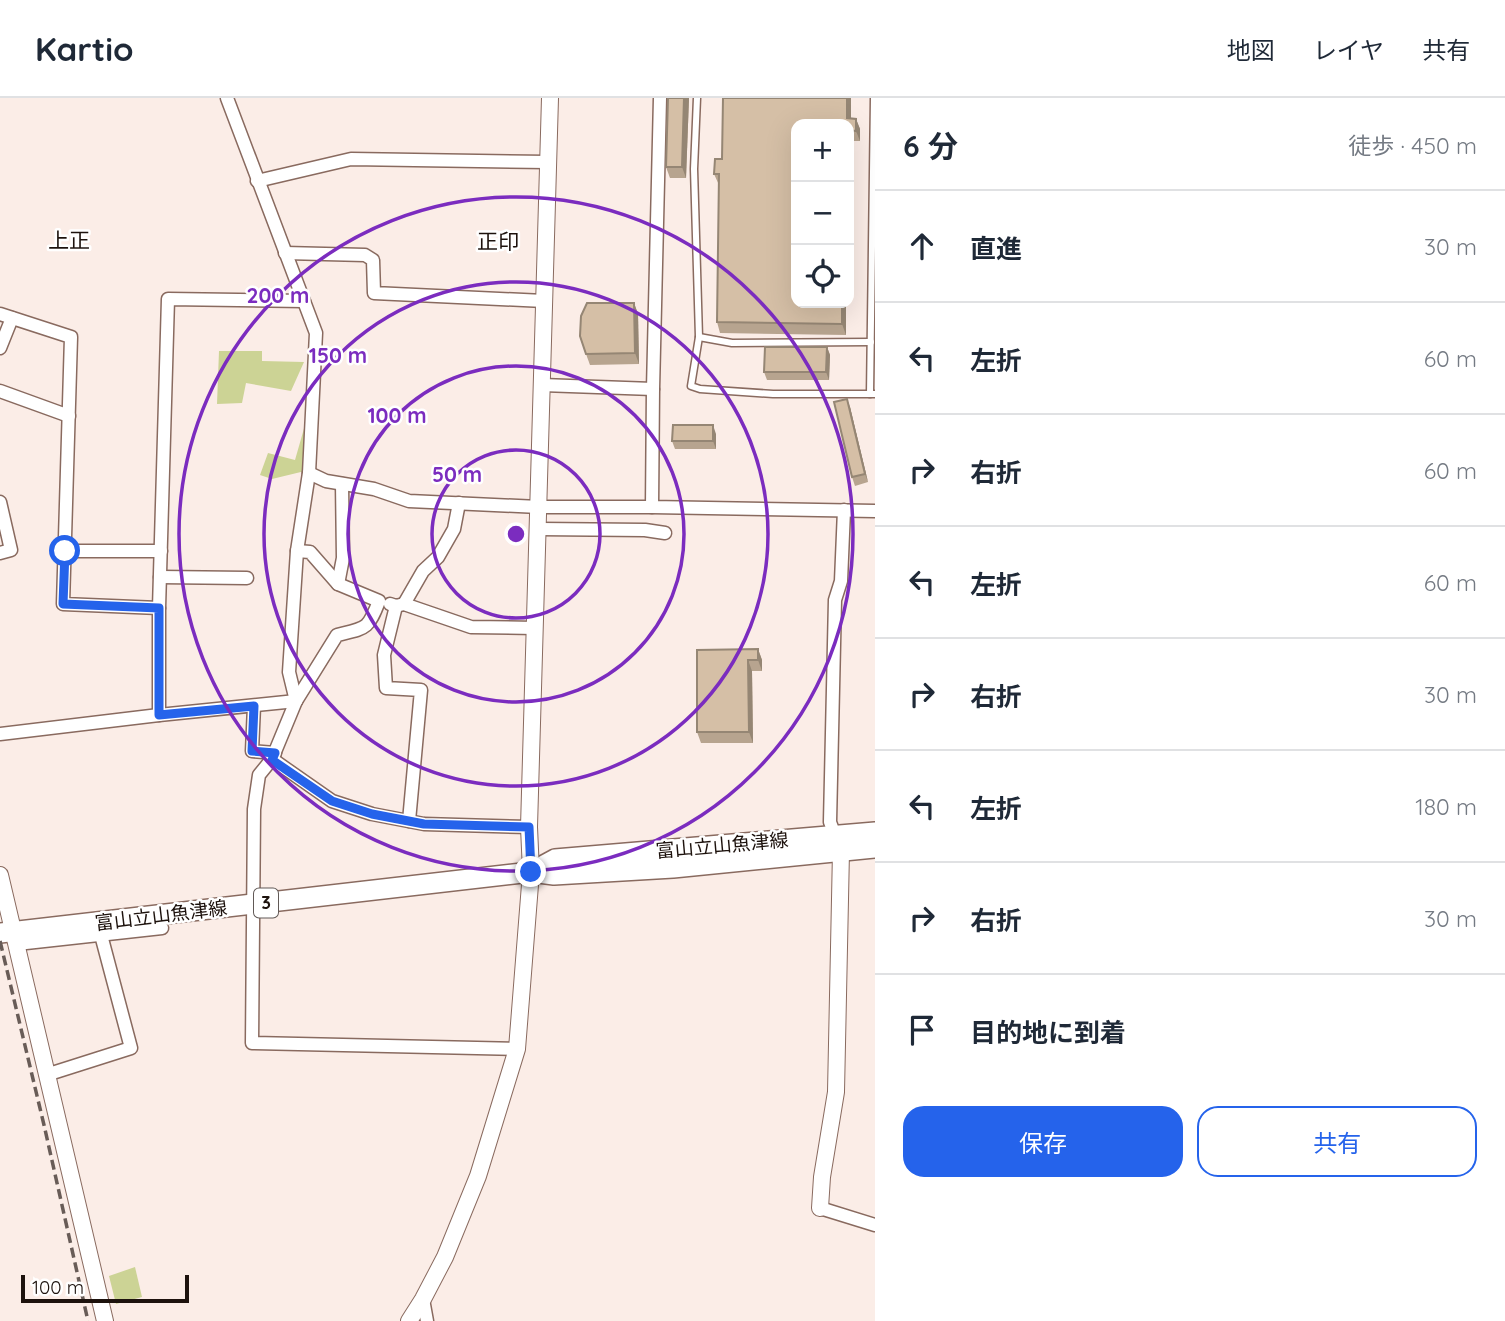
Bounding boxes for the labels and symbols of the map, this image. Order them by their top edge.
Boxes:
district label: 上正 [48,227,90,253]
district label: 正印 [477,228,519,254]
text: 200 m [247,282,309,308]
text: 150 m [309,342,367,368]
text: 100 m [367,402,427,428]
text: 50 m [432,461,482,487]
centre of rings [504,522,528,546]
route start [49,535,80,566]
street label: 富山立山魚津線 [655,827,789,863]
route end [515,856,546,887]
road number: 3 [254,888,278,918]
street label: 富山立山魚津線 [94,895,228,935]
scale bar [21,1272,189,1304]

